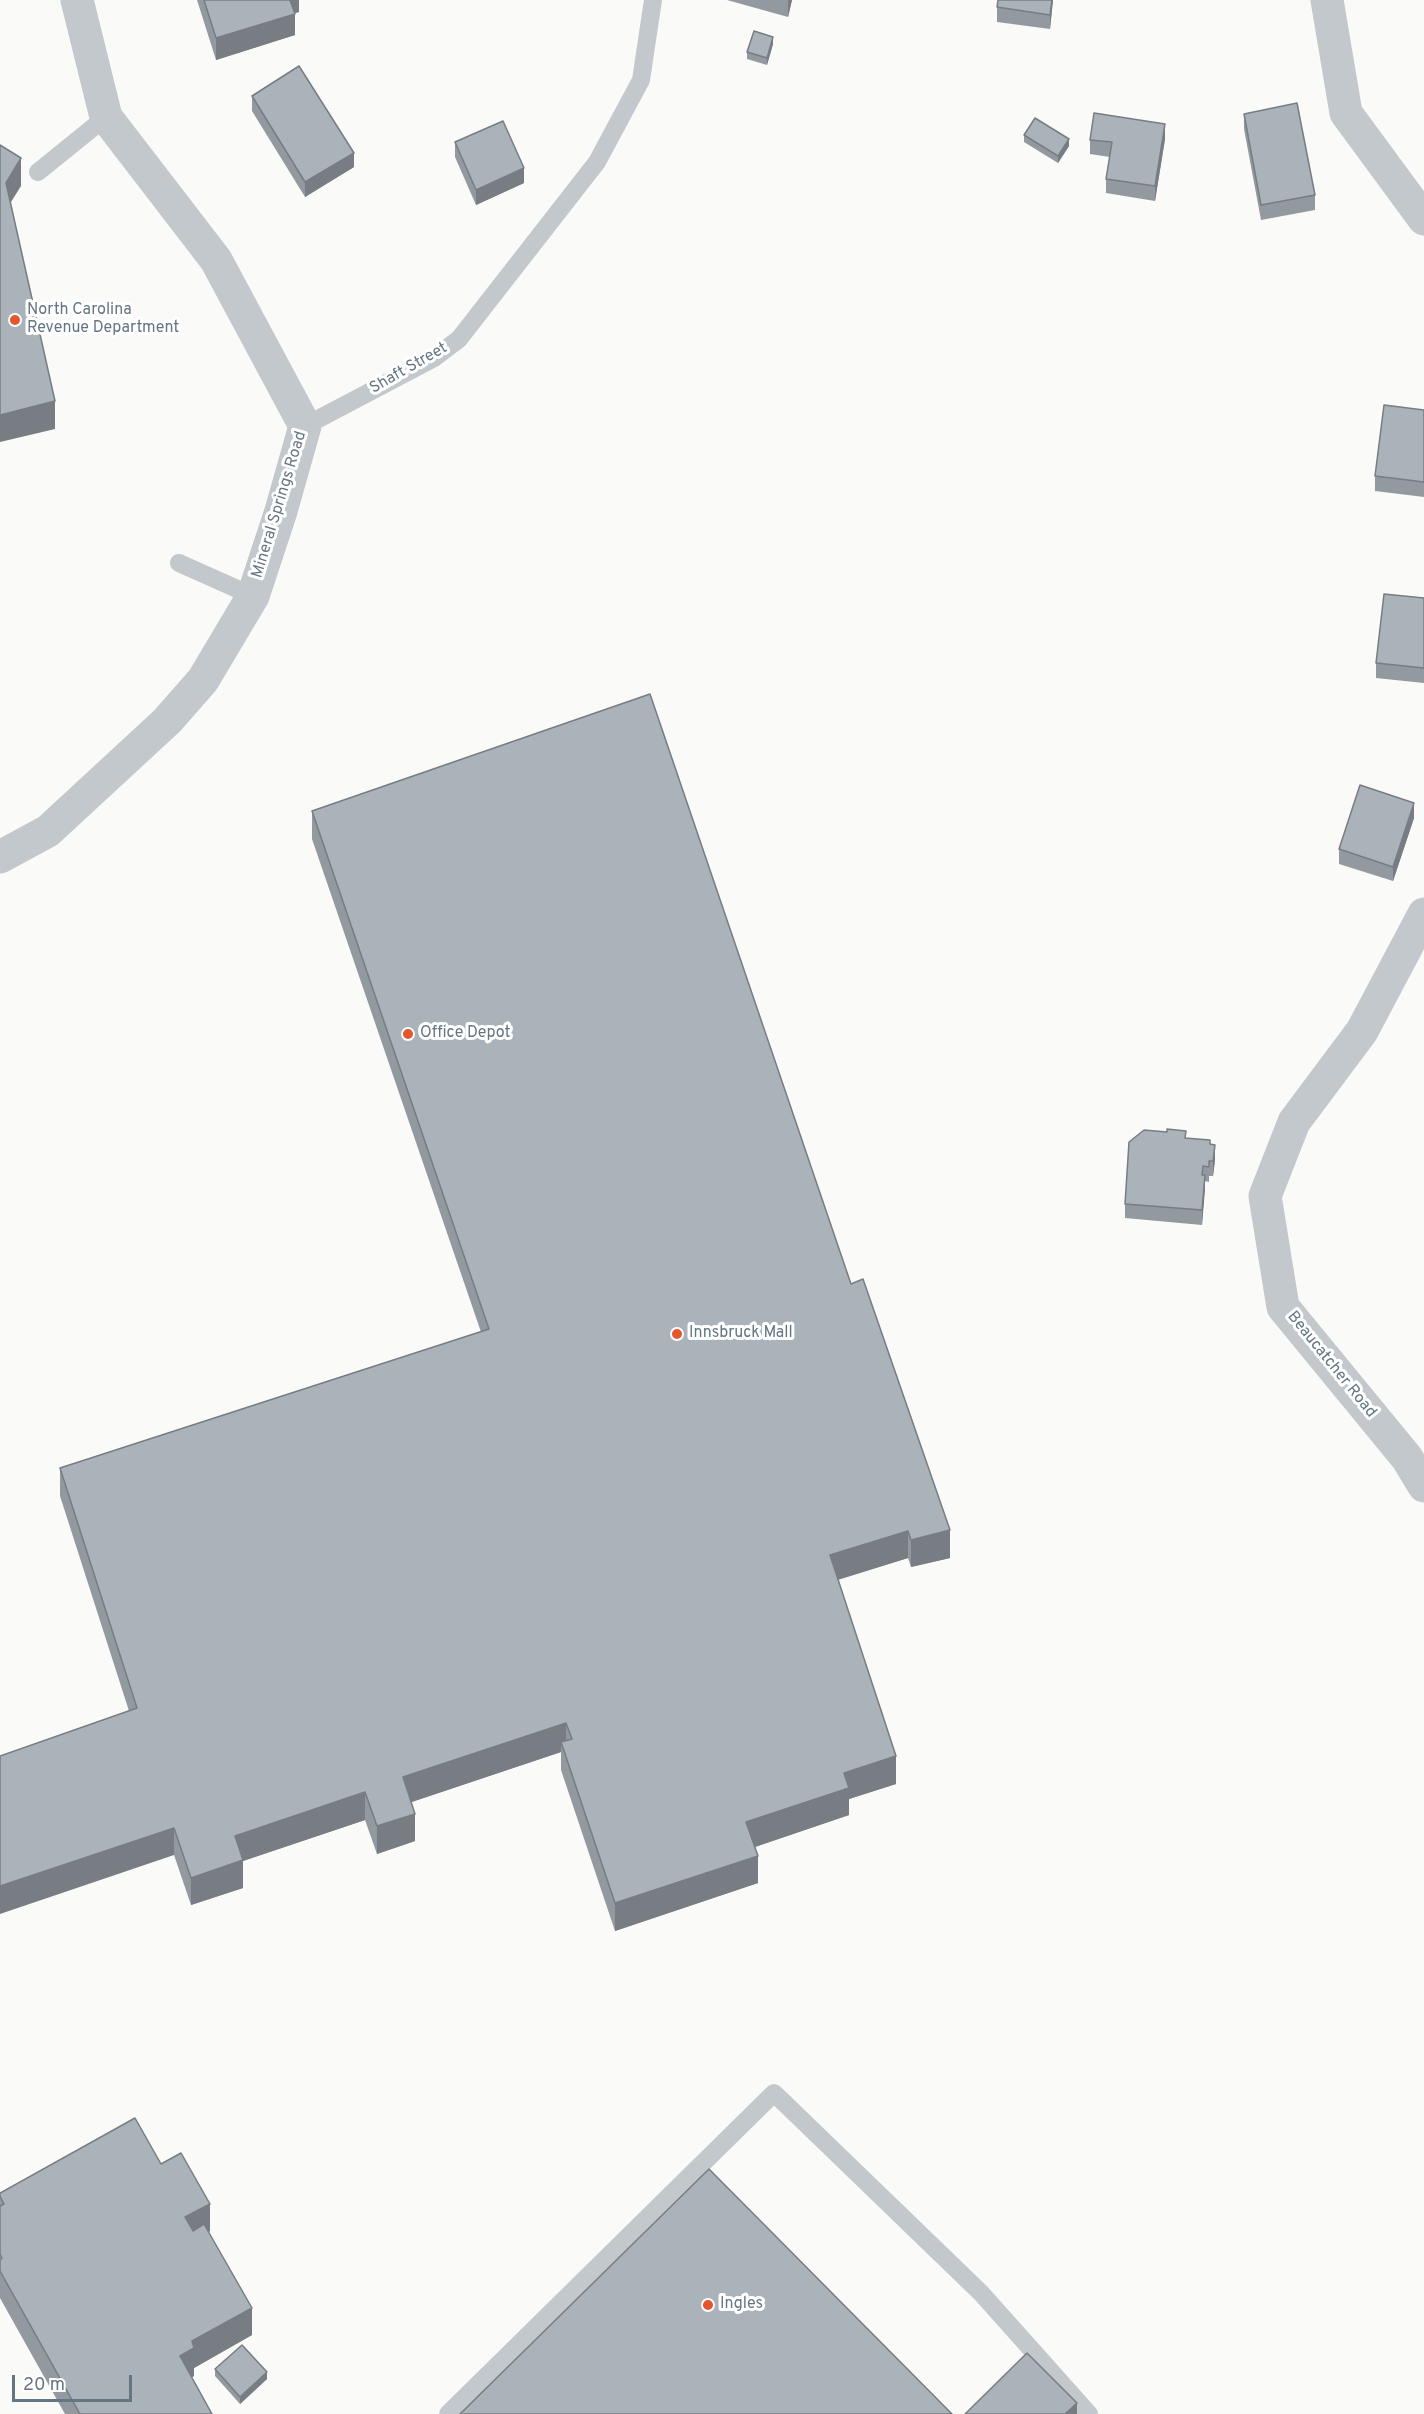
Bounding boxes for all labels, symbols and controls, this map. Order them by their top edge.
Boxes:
place label: North Carolina Revenue Department [27,301,179,339]
marker: North Carolina Revenue Department [8,313,22,327]
street label: Shaft Street [367,339,451,399]
street label: Mineral Springs Road [249,429,311,581]
place label: Office Depot [420,1024,511,1044]
marker: Office Depot [401,1027,415,1041]
street label: Beaucatcher Road [1282,1308,1380,1422]
place label: Innsbruck Mall [689,1324,793,1344]
marker: Innsbruck Mall [670,1327,684,1341]
place label: Ingles [720,2295,763,2315]
marker: Ingles [701,2298,715,2312]
scale bar [15,2363,135,2401]
text: 20 m [23,2374,65,2397]

